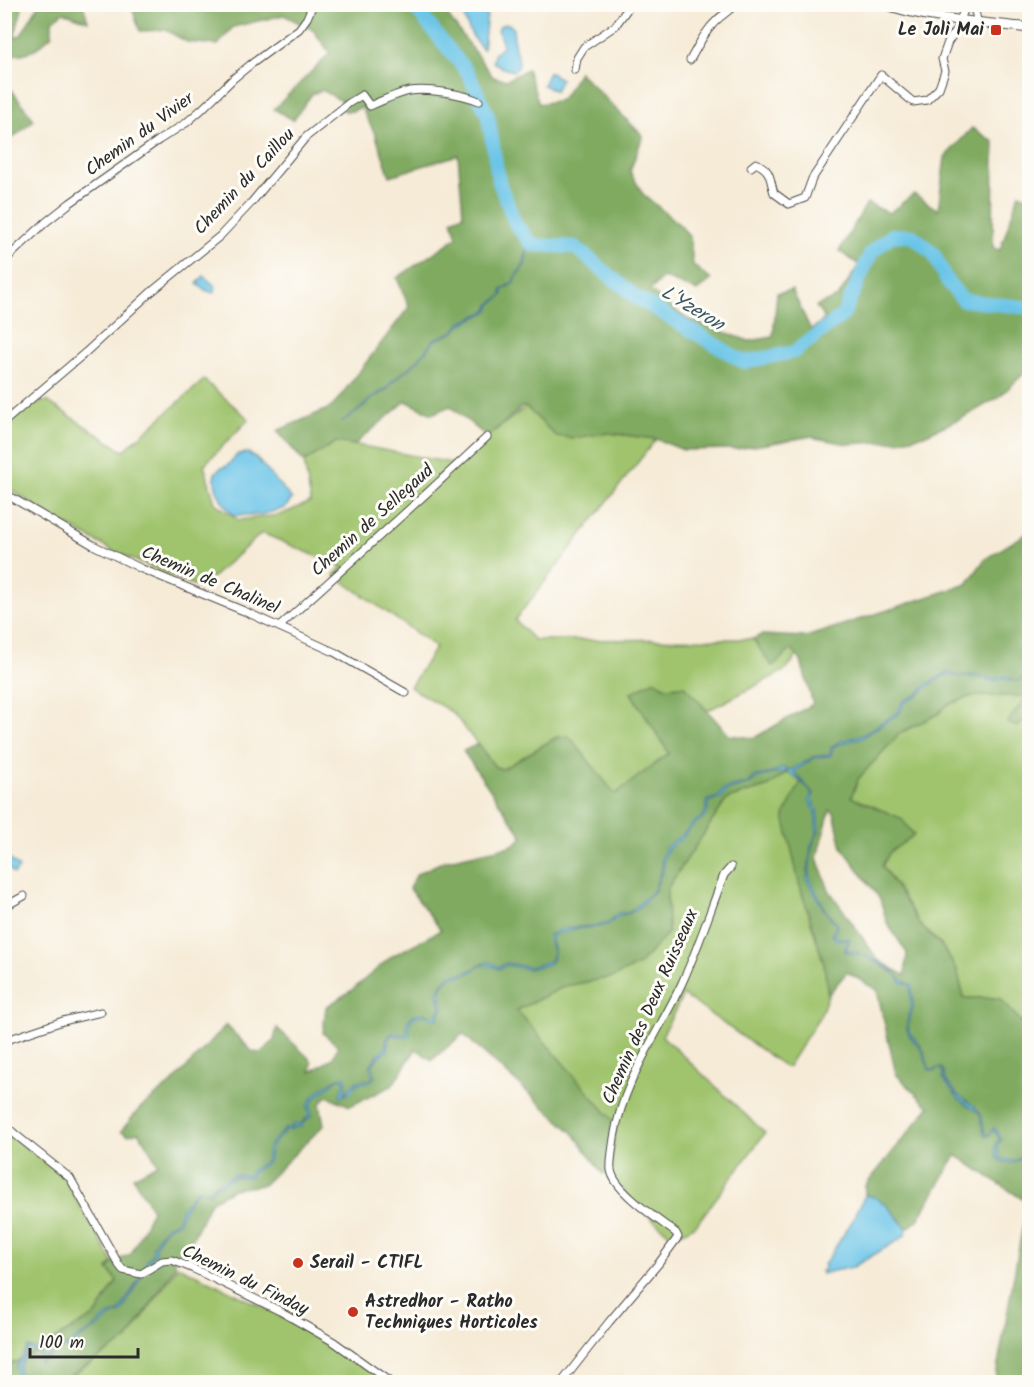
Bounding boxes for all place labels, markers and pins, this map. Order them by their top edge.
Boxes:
place label: Le Joli Mai [898,16,984,45]
marker: Le Joli Mai [989,23,1003,37]
place label: Serail - CTIFL [310,1249,423,1278]
marker: Serail - CTIFL [291,1256,305,1270]
place label: Astredhor - Ratho Techniques Horticoles [365,1288,538,1338]
marker: Astredhor - Ratho Techniques Horticoles [346,1305,360,1319]

